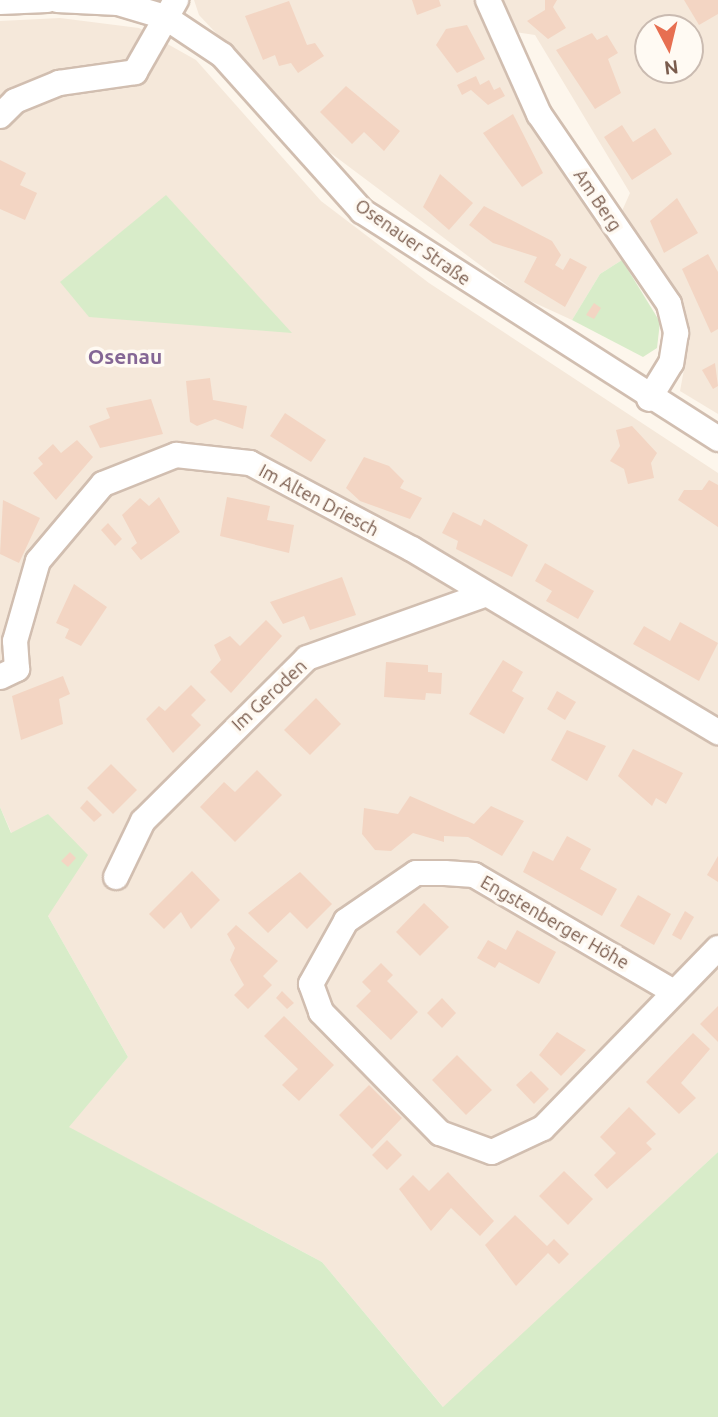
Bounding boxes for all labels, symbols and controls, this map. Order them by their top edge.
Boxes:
north arrow [634,14,704,84]
text: N [663,56,680,80]
street label: Am Berg [570,165,626,235]
street label: Osenauer Straße [351,194,475,290]
district label: Osenau [88,343,162,369]
street label: Im Alten Driesch [255,459,383,541]
street label: Im Geroden [227,655,311,735]
street label: Engstenberger Höhe [477,871,633,973]

